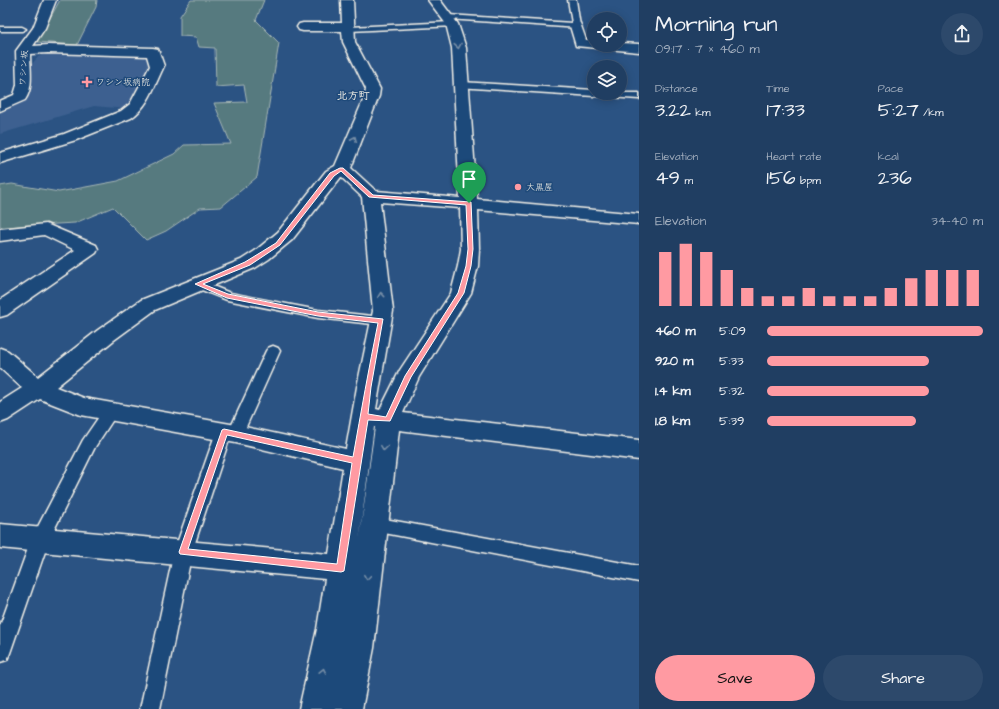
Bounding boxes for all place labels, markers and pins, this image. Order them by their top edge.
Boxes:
marker: ワシン坂病院 [81,76,93,88]
place label: ワシン坂病院 [96,76,150,89]
pin [452,162,486,203]
place label: 大黒屋 [526,181,553,194]
marker: 大黒屋 [513,182,523,192]

